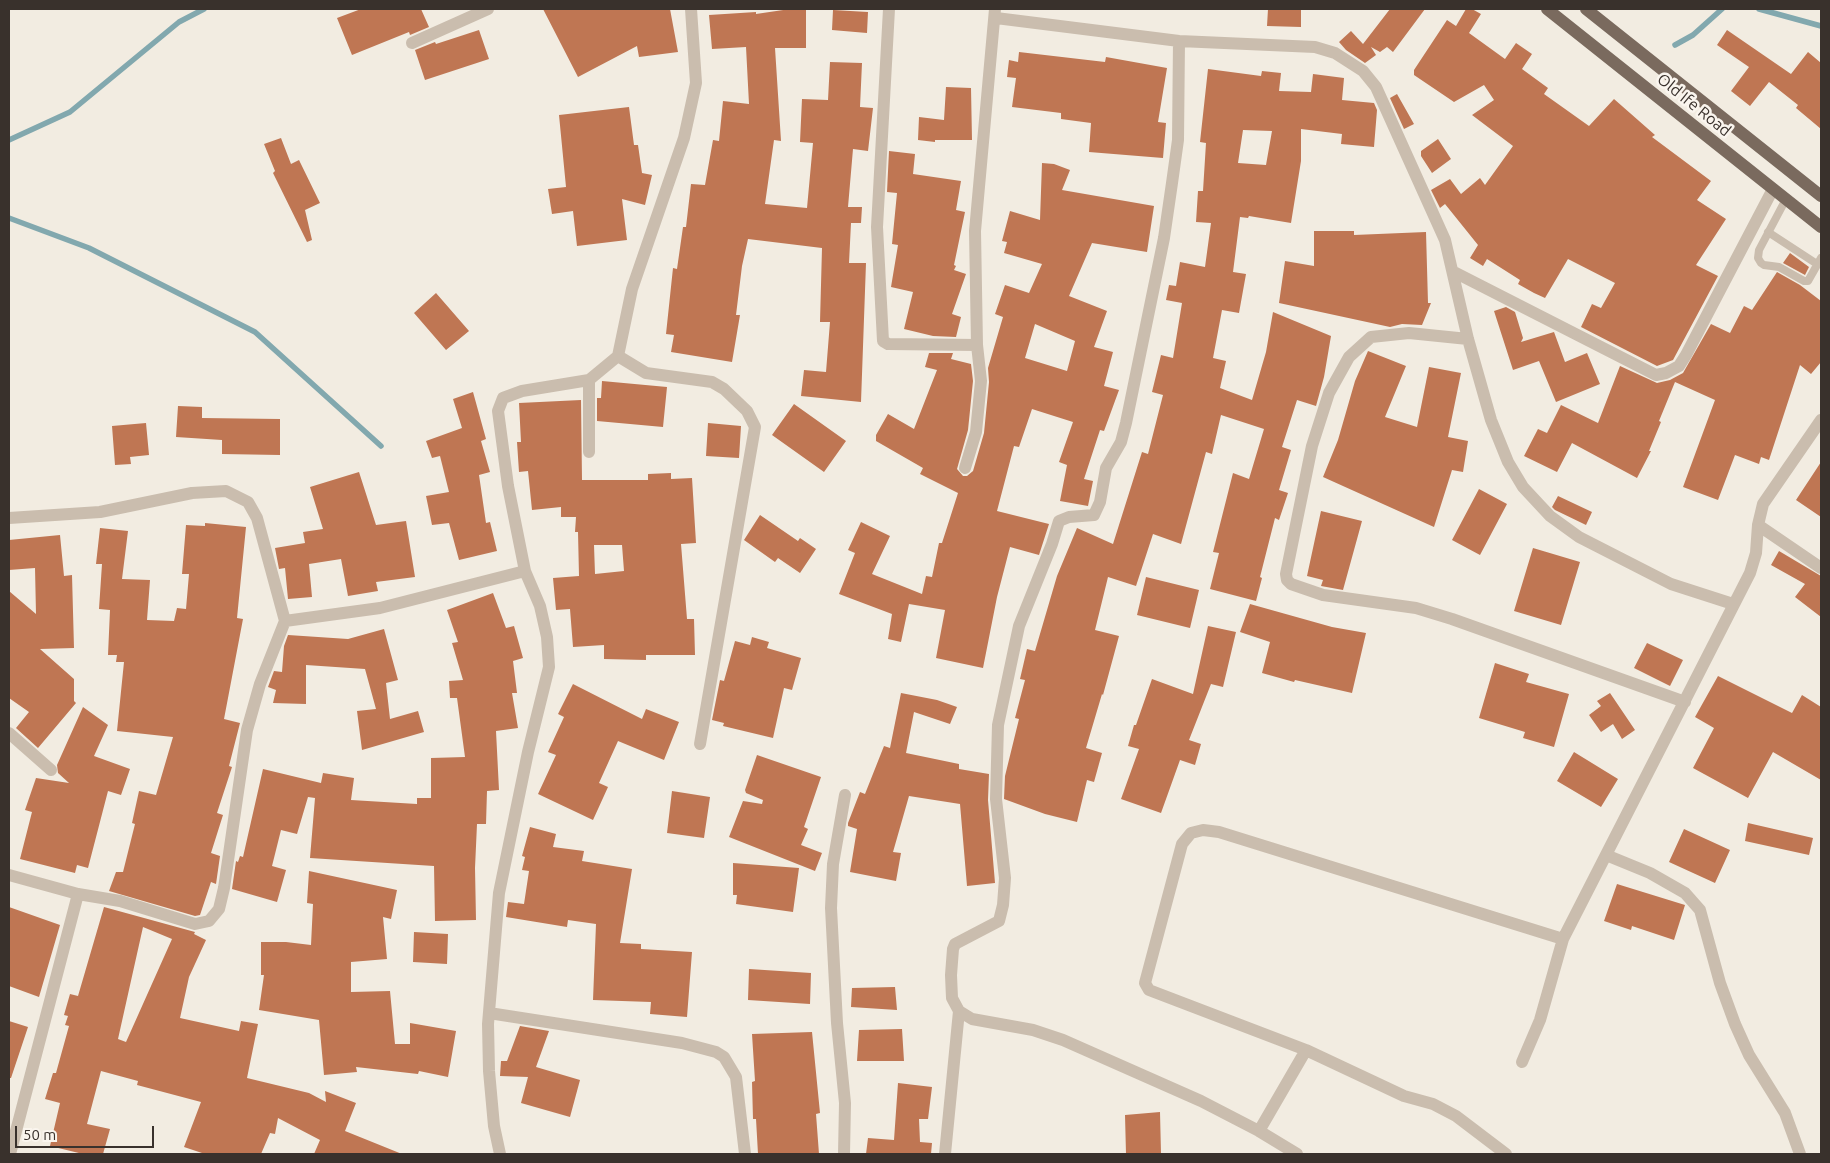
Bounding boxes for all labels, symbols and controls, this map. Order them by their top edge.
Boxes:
street label: Old Ife Road [1653,69,1735,141]
scale bar [18,1116,156,1148]
text: 50 m [23,1126,56,1143]

